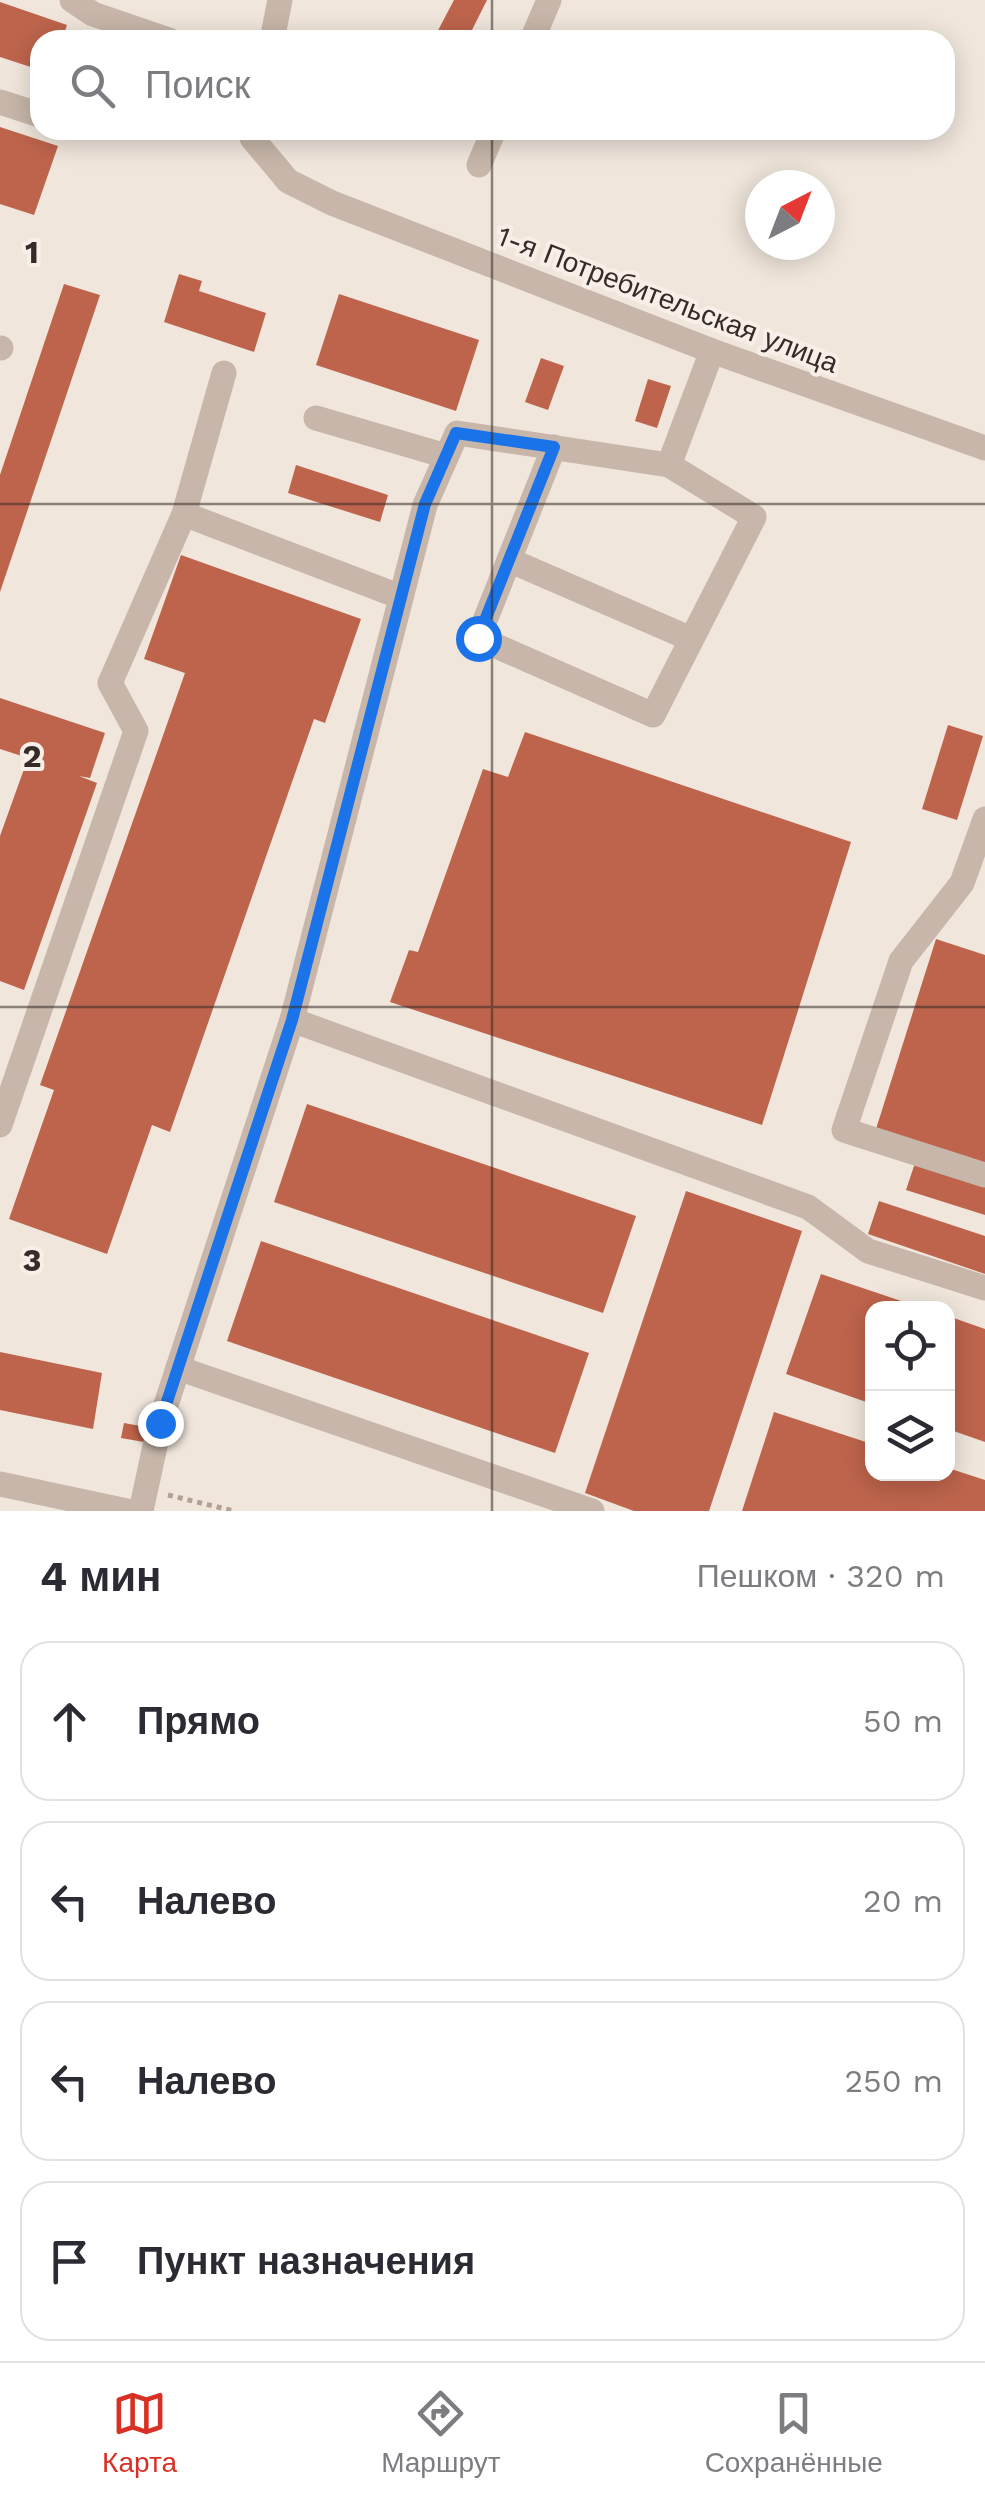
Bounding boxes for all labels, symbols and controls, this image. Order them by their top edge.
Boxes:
search box [30,30,955,140]
icon: search [65,58,120,113]
text: Поиск [145,63,250,107]
north arrow [745,170,835,260]
street label: 1-я Потребительская улица [493,219,843,380]
text: 1 [25,233,39,271]
route start [456,616,502,662]
text: 2 [22,737,42,775]
text: 3 [23,1241,41,1279]
map controls [865,1301,955,1481]
button: locate [865,1301,955,1391]
button: layers [865,1391,955,1481]
route end [138,1401,184,1447]
text: 4 мин [40,1552,161,1601]
text: Пешком · 320 m [697,1557,945,1595]
icon: ahead [42,1694,97,1749]
text: Прямо [137,1699,260,1743]
text: 50 m [863,1702,943,1740]
icon: left [42,1874,97,1929]
text: Налево [137,1879,276,1923]
text: 20 m [863,1882,943,1920]
icon: left [42,2054,97,2109]
text: Налево [137,2059,276,2103]
text: 250 m [844,2062,943,2100]
icon: arrive [42,2234,97,2289]
text: Пункт назначения [137,2239,475,2283]
tab: Карта [102,2386,177,2479]
tab: Маршрут [381,2386,500,2479]
tab: Сохранённые [705,2386,883,2479]

